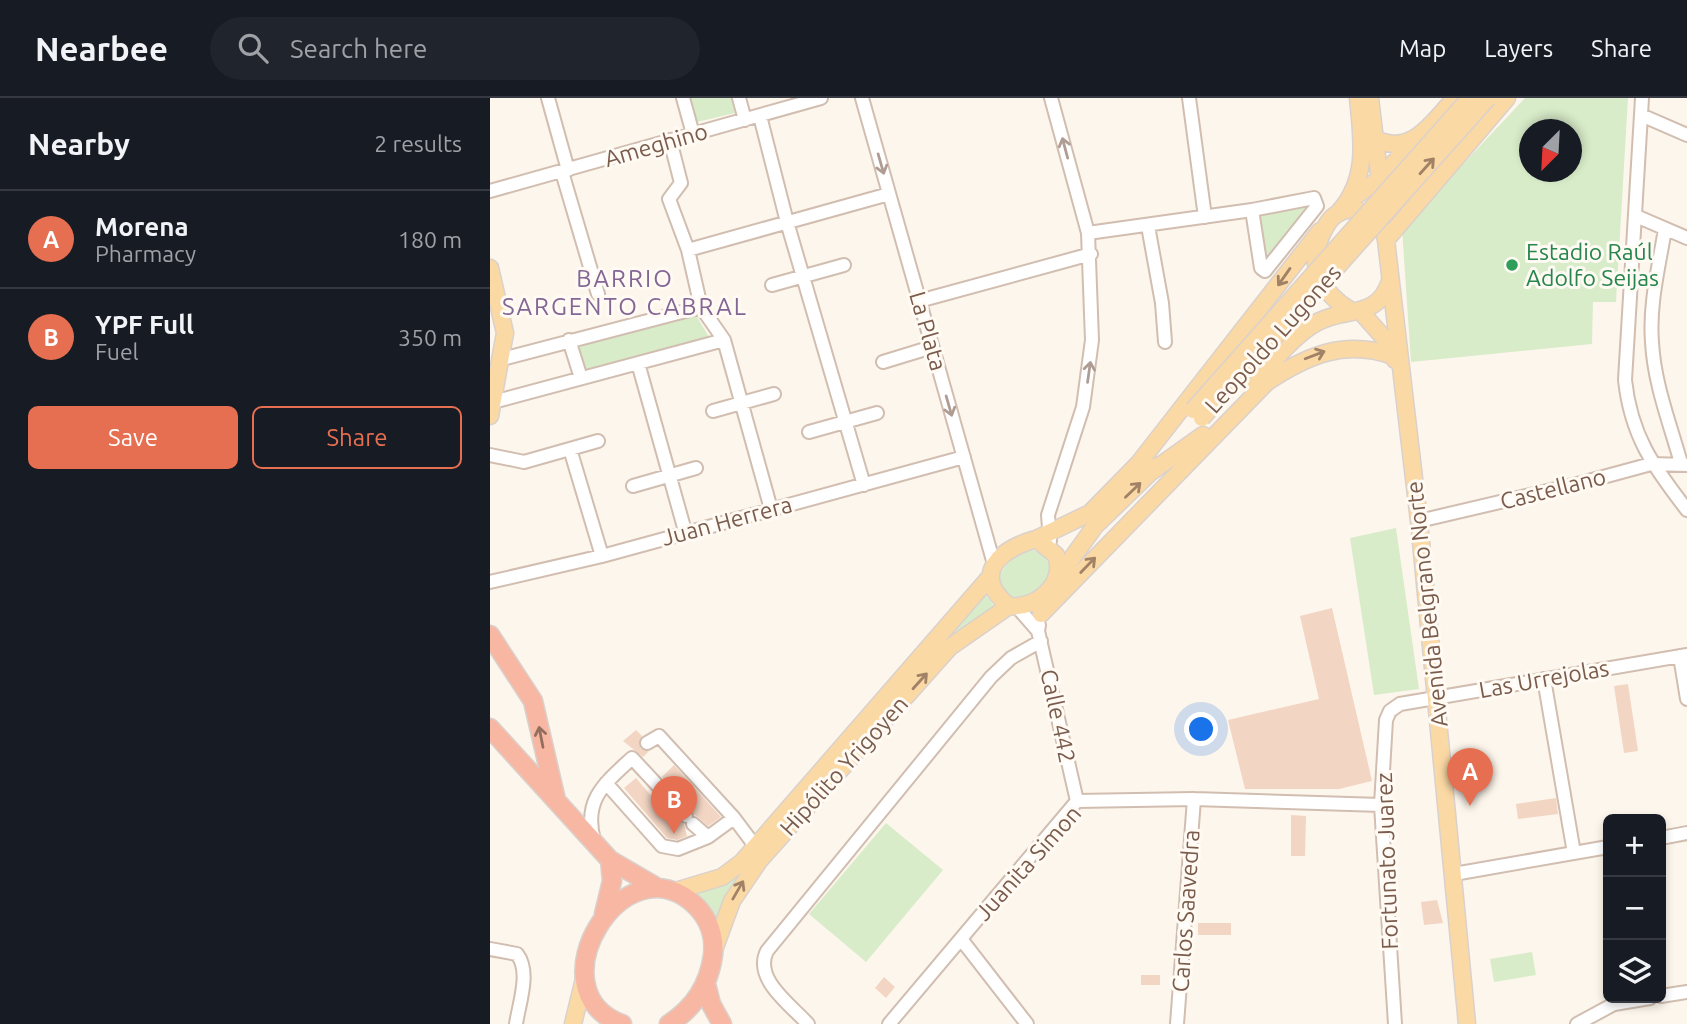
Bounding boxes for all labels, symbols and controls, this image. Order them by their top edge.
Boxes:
search box [210,17,700,80]
icon: search [234,29,272,67]
text: Nearbee [35,30,168,67]
text: Search here [290,34,427,63]
text: Map [1399,35,1446,62]
text: Layers [1484,35,1553,62]
text: Share [1591,35,1652,62]
street label: Ameghino [601,118,710,171]
north arrow [1519,119,1582,182]
text: Nearby [28,127,130,161]
text: 2 results [374,131,462,156]
one-way arrow [1058,137,1071,159]
one-way arrow [875,152,888,174]
one-way arrow [1419,157,1435,175]
text: Morena [95,212,189,241]
text: A [43,227,59,252]
text: 180 m [398,227,462,252]
place label: Estadio Raúl Adolfo Seijas [1526,239,1659,290]
text: Pharmacy [95,241,196,266]
marker: Estadio Raúl Adolfo Seijas [1504,257,1520,273]
street label: Leopoldo Lugones [1200,260,1346,418]
district label: BARRIO SARGENTO CABRAL [502,265,748,320]
one-way arrow [1277,267,1291,287]
street label: La Plata [905,288,952,373]
text: YPF Full [95,310,194,339]
text: B [43,325,59,350]
text: 350 m [398,325,462,350]
text: Fuel [95,339,139,364]
one-way arrow [1304,348,1325,361]
one-way arrow [1082,361,1095,383]
one-way arrow [944,395,957,417]
button: Save [28,406,238,469]
button: Share [252,406,462,469]
street label: Castellano [1497,463,1608,514]
street label: Avenida Belgrano Norte [1401,480,1452,728]
one-way arrow [1124,482,1141,499]
street label: Juan Herrera [659,491,795,550]
one-way arrow [1080,557,1097,574]
street label: Las Urrejolas [1477,655,1611,702]
street label: Calle 442 [1036,667,1081,765]
one-way arrow [911,673,928,690]
street label: Hipólito Yrigoyen [775,691,913,840]
your location [1184,712,1218,746]
one-way arrow [534,726,547,749]
pin: A [1447,748,1493,806]
street label: Fortunato Juarez [1371,772,1402,950]
pin: B [651,776,697,834]
street label: Juanita Simon [970,800,1085,925]
map controls [1603,814,1666,1003]
button: + [1603,814,1666,877]
street label: Carlos Saavedra [1167,829,1204,993]
button: − [1603,877,1666,940]
one-way arrow [732,880,746,900]
button: layers [1603,940,1666,1003]

